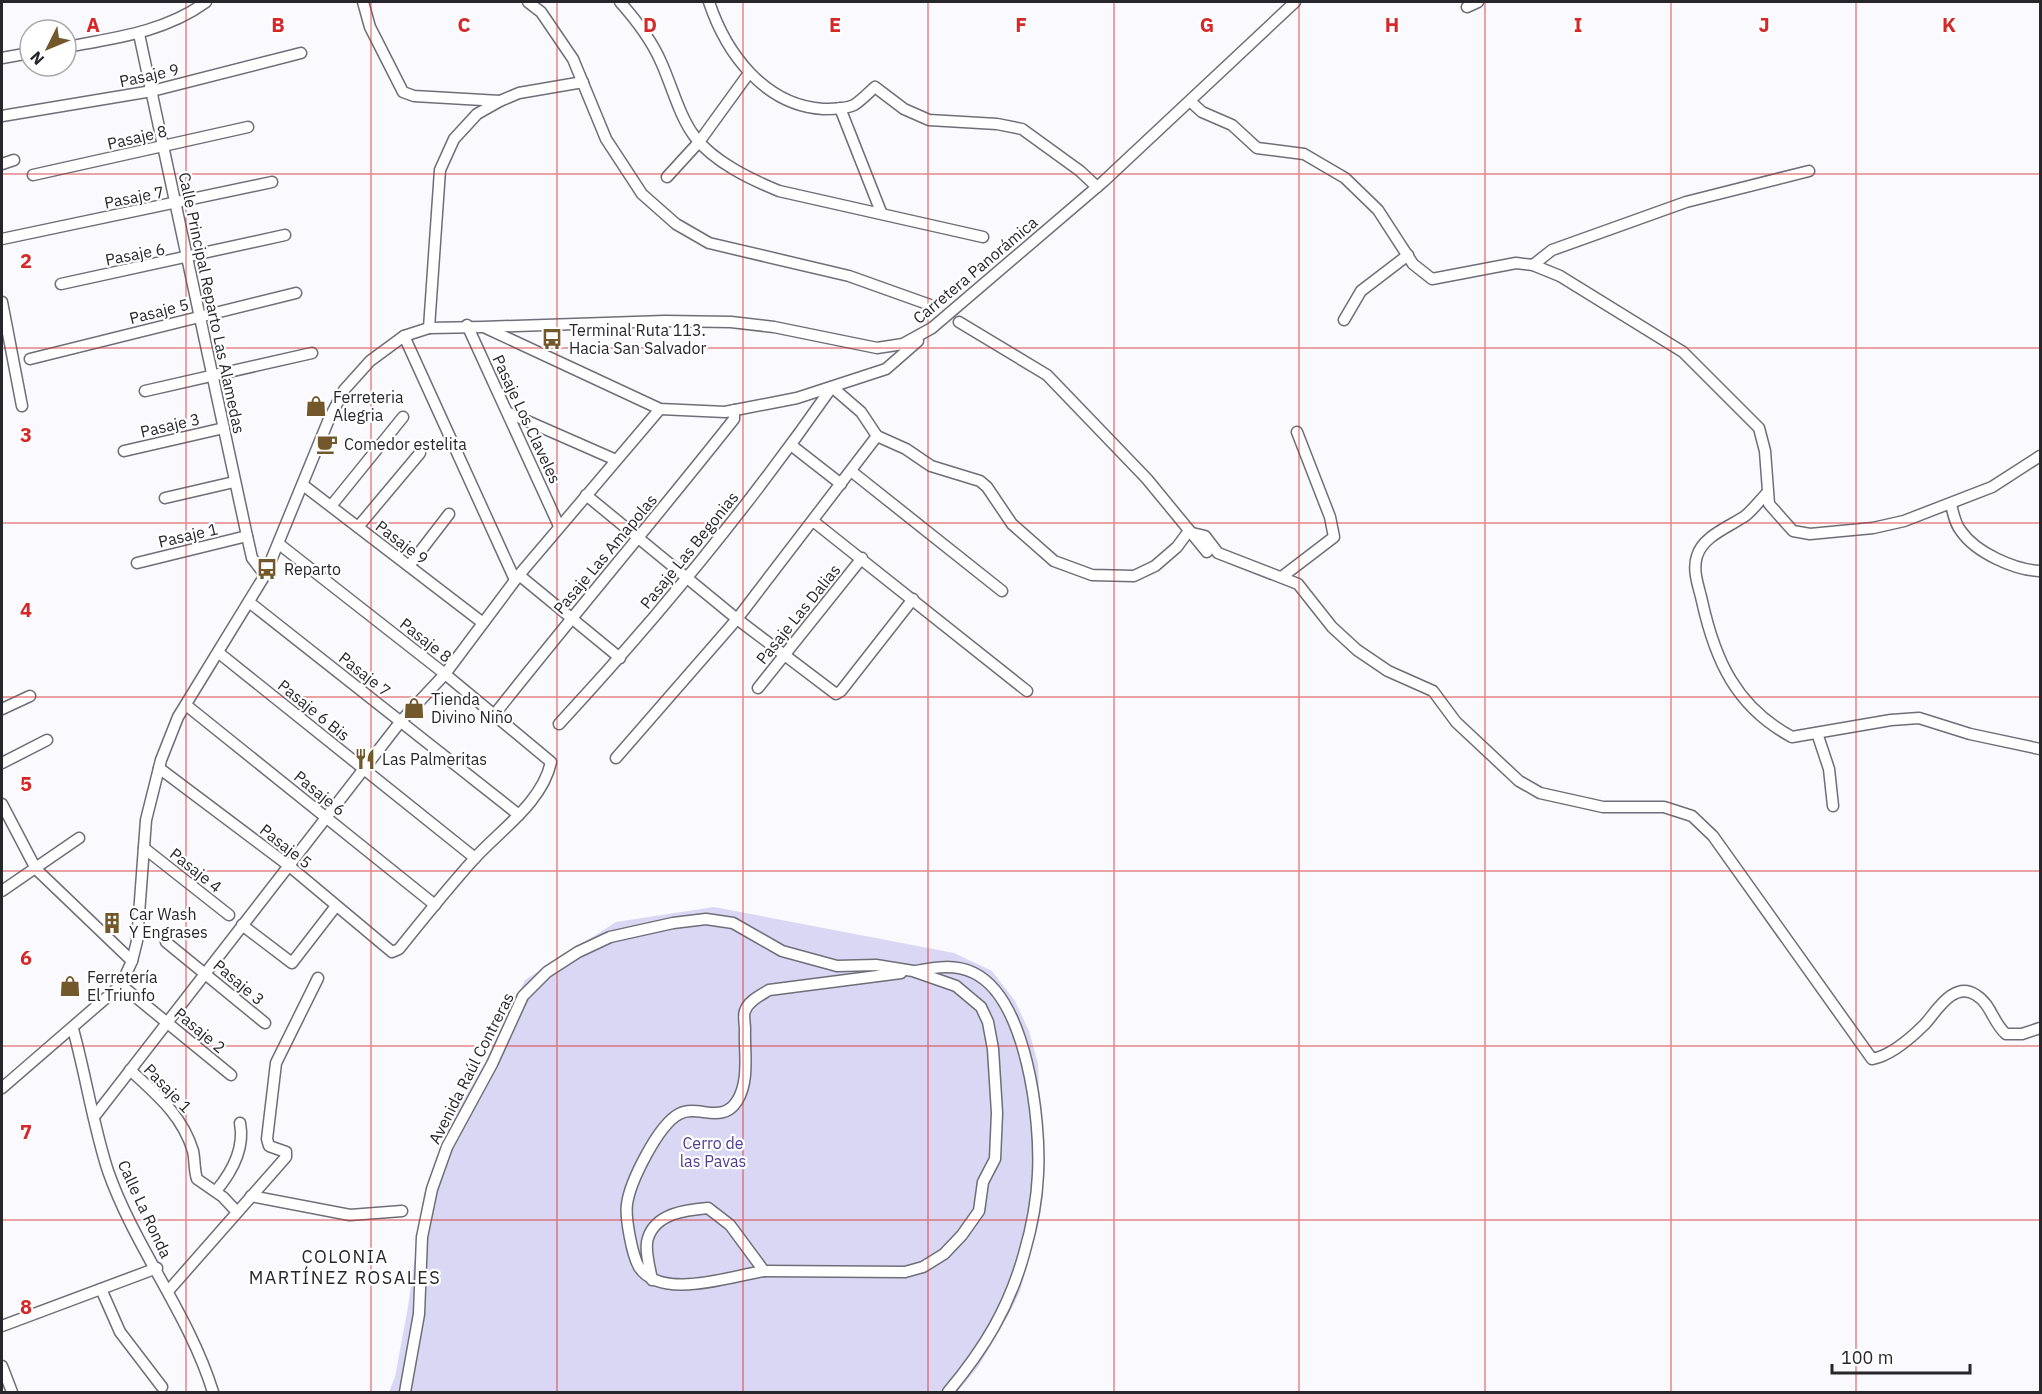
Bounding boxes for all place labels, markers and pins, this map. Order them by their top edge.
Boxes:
place label: Terminal Ruta 113. Hacia San Salvador [569,320,706,358]
bus stop icon: Terminal Ruta 113. Hacia San Salvador [540,327,564,351]
place label: Ferreteria Alegria [333,387,404,425]
shop icon: Ferreteria Alegria [304,394,328,418]
cafe icon: Comedor estelita [315,432,339,456]
place label: Comedor estelita [344,434,467,454]
bus stop icon: Reparto [255,557,279,581]
place label: Reparto [284,559,341,579]
place label: Tienda Divino Niño [431,689,513,727]
shop icon: Tienda Divino Niño [402,696,426,720]
restaurant icon: Las Palmeritas [353,747,377,771]
place label: Las Palmeritas [382,749,487,769]
place label: Car Wash Y Engrases [129,904,208,942]
building icon: Car Wash Y Engrases [100,911,124,935]
place label: Ferretería El Triunfo [87,967,158,1005]
shop icon: Ferretería El Triunfo [58,974,82,998]

